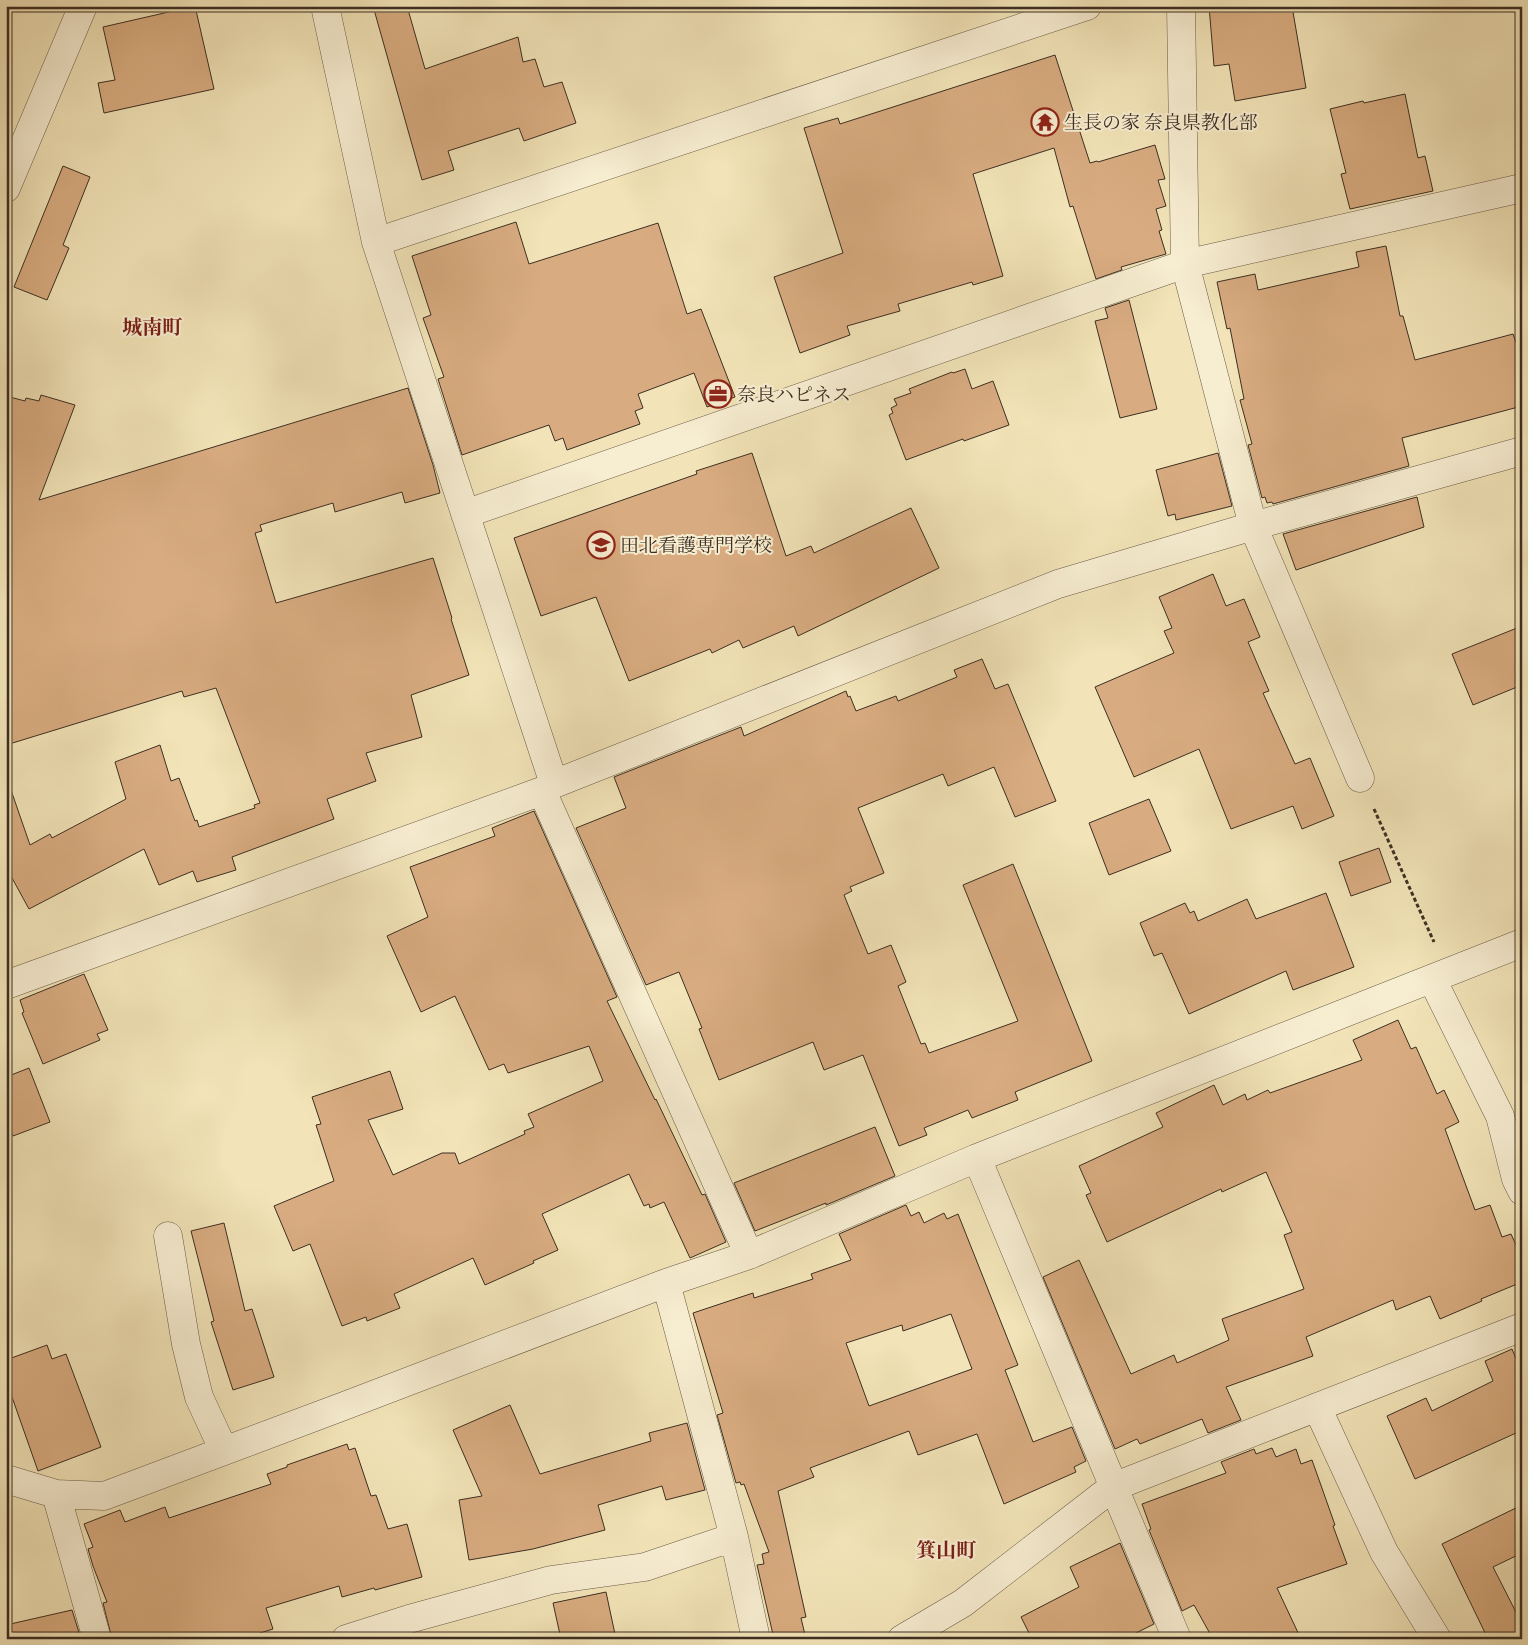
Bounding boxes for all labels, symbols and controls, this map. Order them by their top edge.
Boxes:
temple icon: 生長の家 奈良県教化部 [1030,107,1060,137]
place label: 生長の家 奈良県教化部 [1064,110,1258,135]
district label: 城南町 [122,314,183,340]
office icon: 奈良ハピネス [703,379,733,409]
place label: 奈良ハピネス [737,382,851,407]
school or university icon: 田北看護専門学校 [586,530,616,560]
place label: 田北看護専門学校 [620,533,772,558]
district label: 箕山町 [916,1537,977,1563]

